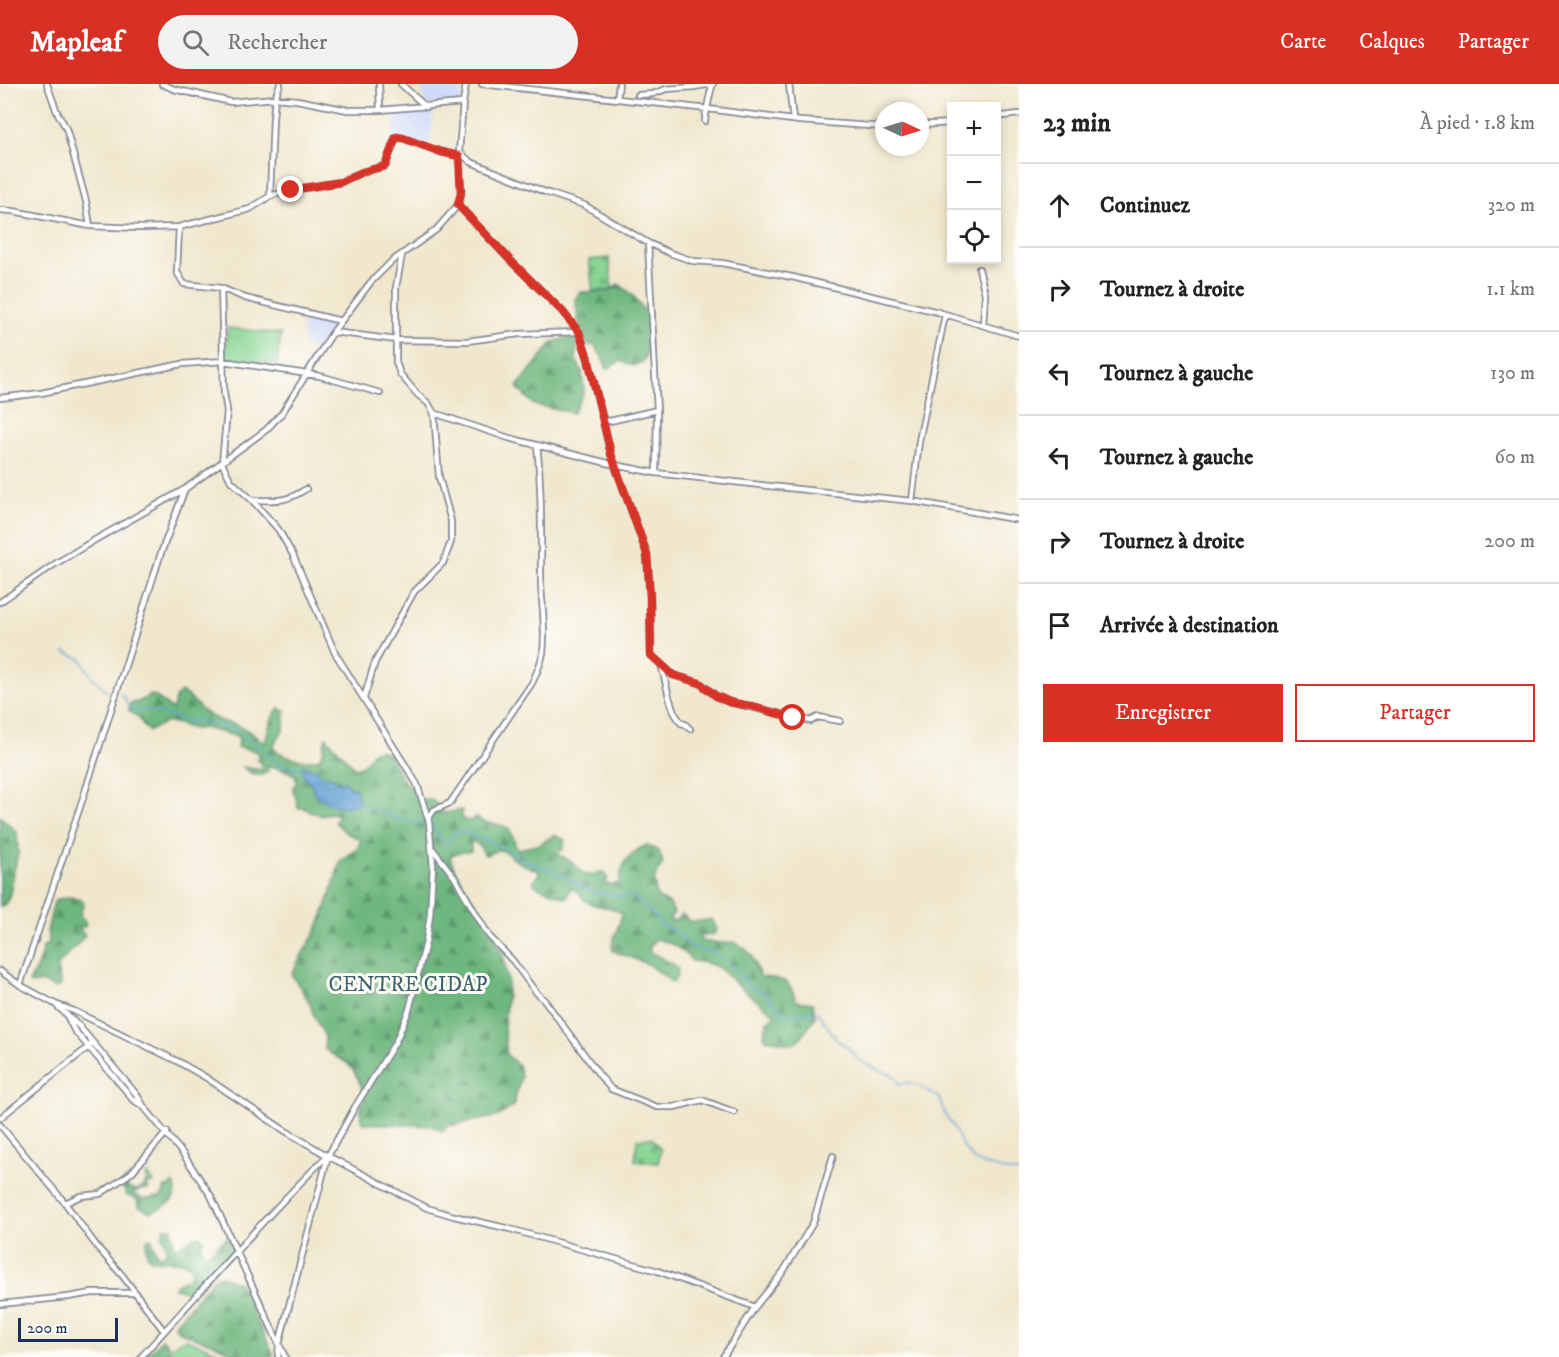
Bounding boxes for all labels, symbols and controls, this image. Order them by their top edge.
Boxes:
search box [158,15,578,69]
text: Mapleaf [30,25,122,60]
icon: search [179,26,212,59]
text: Rechercher [227,29,327,56]
text: Carte [1280,29,1326,55]
text: Calques [1359,29,1425,55]
text: Partager [1458,29,1529,55]
north arrow [875,102,929,156]
map controls [947,102,1001,264]
button: + [947,102,1001,156]
text: 23 min [1043,107,1111,140]
text: À pied · 1.8 km [1420,111,1535,136]
button: − [947,156,1001,210]
route end [277,176,303,202]
icon: ahead [1043,189,1076,222]
text: Continuez [1100,192,1190,219]
text: 320 m [1488,193,1535,218]
button: locate [947,210,1001,264]
icon: right [1043,273,1076,306]
text: Tournez à droite [1100,276,1244,303]
text: 1.1 km [1486,277,1535,302]
icon: left [1043,357,1076,390]
text: Tournez à gauche [1100,360,1253,387]
text: 130 m [1490,361,1535,386]
icon: left [1043,441,1076,474]
text: Tournez à gauche [1100,444,1253,471]
text: 60 m [1495,445,1535,470]
icon: right [1043,525,1076,558]
text: Tournez à droite [1100,528,1244,555]
text: 200 m [1484,529,1535,554]
icon: arrive [1043,609,1076,642]
text: Arrivée à destination [1100,612,1279,639]
button: Enregistrer [1043,684,1283,742]
button: Partager [1295,684,1535,742]
route start [779,704,805,730]
park label: CENTRE CIDAP [329,972,487,998]
scale bar [18,1315,118,1342]
text: 200 m [27,1318,68,1338]

